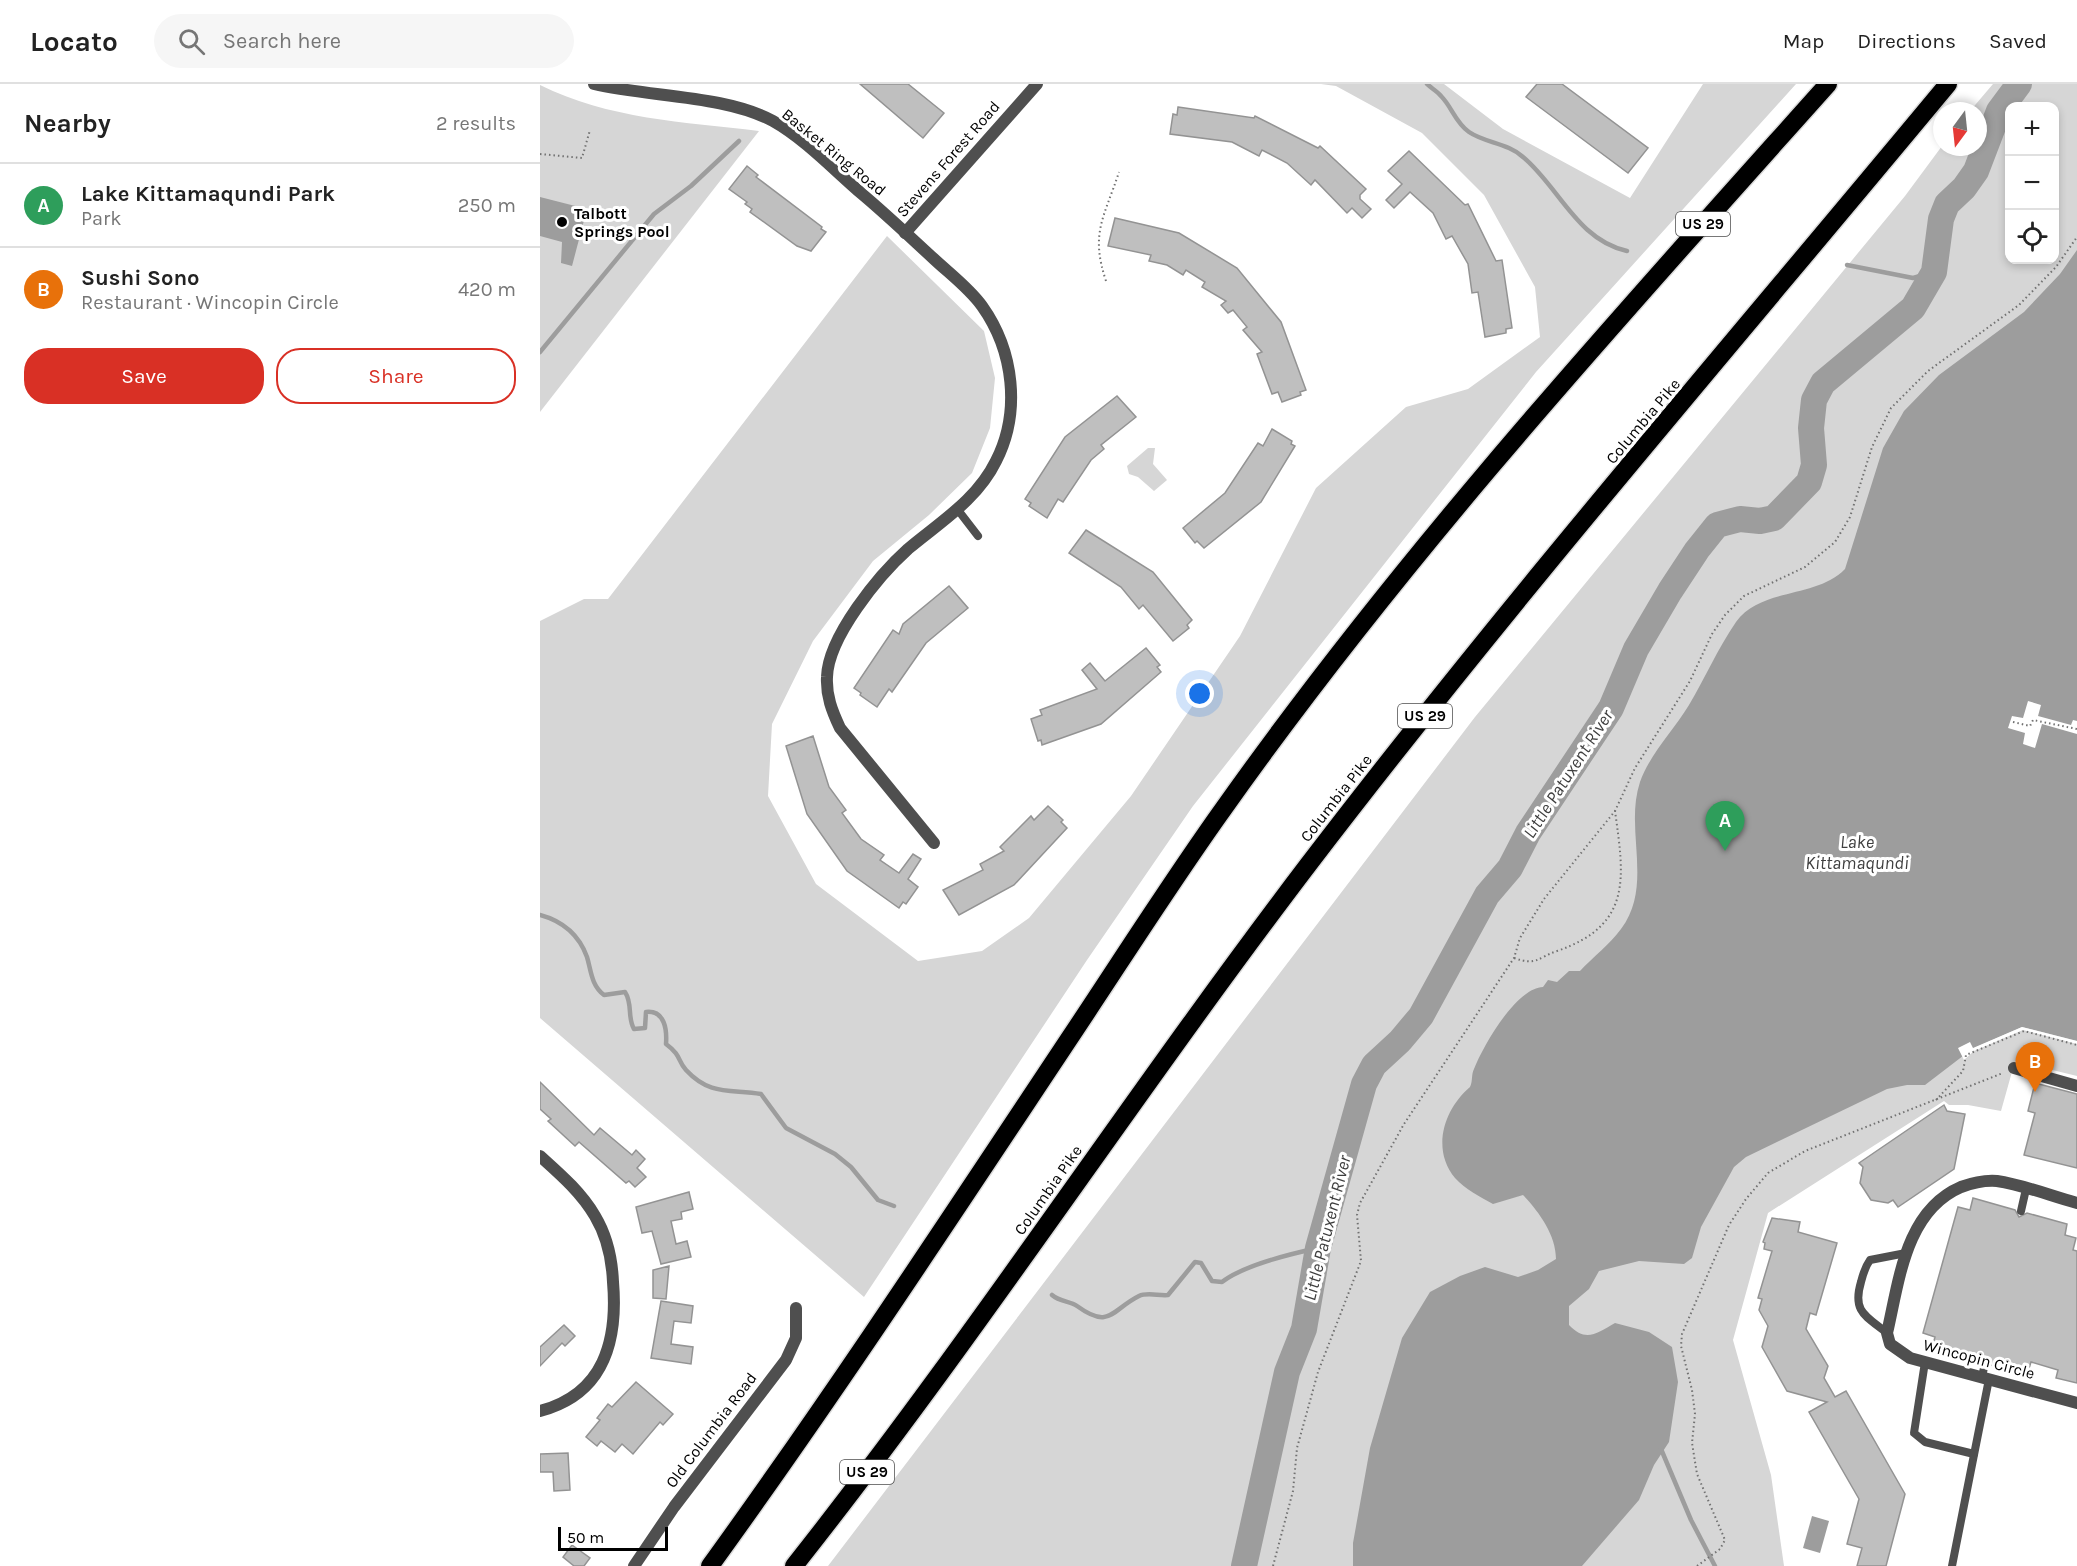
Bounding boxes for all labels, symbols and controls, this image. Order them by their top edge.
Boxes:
search box [154,14,574,68]
text: Locato [30,25,118,58]
icon: search [175,25,208,58]
text: Search here [223,28,341,54]
text: Map [1783,29,1824,53]
text: Directions [1857,29,1956,53]
text: Saved [1989,29,2047,53]
street label: Stevens Forest Road [892,97,1004,221]
north arrow [1933,102,1987,156]
map controls [2005,102,2059,264]
button: + [2005,102,2059,156]
street label: Basket Ring Road [778,104,890,200]
text: Nearby [24,108,111,139]
text: 2 results [436,112,516,135]
button: − [2005,156,2059,210]
text: Lake Kittamaqundi Park [81,181,335,207]
text: A [37,194,50,217]
text: 250 m [458,194,516,217]
place label: Talbott Springs Pool [574,204,670,241]
text: Park [81,207,122,230]
button: locate [2005,210,2059,264]
road number: US 29 [1676,212,1730,236]
marker: Talbott Springs Pool [555,215,569,229]
text: Sushi Sono [81,265,200,291]
text: B [37,278,50,301]
text: 420 m [458,278,516,301]
text: Restaurant · Wincopin Circle [81,291,339,314]
button: Save [24,348,264,404]
button: Share [276,348,516,404]
street label: Columbia Pike [1602,375,1684,467]
your location [1185,679,1214,708]
road number: US 29 [1398,704,1452,728]
water label: Little Patuxent River [1518,705,1618,842]
street label: Columbia Pike [1296,751,1376,845]
pin: A [1706,802,1744,851]
water label: Lake Kittamaqundi [1805,831,1909,874]
pin: B [2016,1042,2054,1092]
street label: Columbia Pike [1010,1141,1086,1239]
water label: Little Patuxent River [1298,1152,1356,1303]
street label: Wincopin Circle [1921,1335,2037,1383]
street label: Old Columbia Road [661,1369,761,1491]
road number: US 29 [840,1460,894,1484]
scale bar [558,1524,668,1552]
text: 50 m [567,1528,604,1547]

